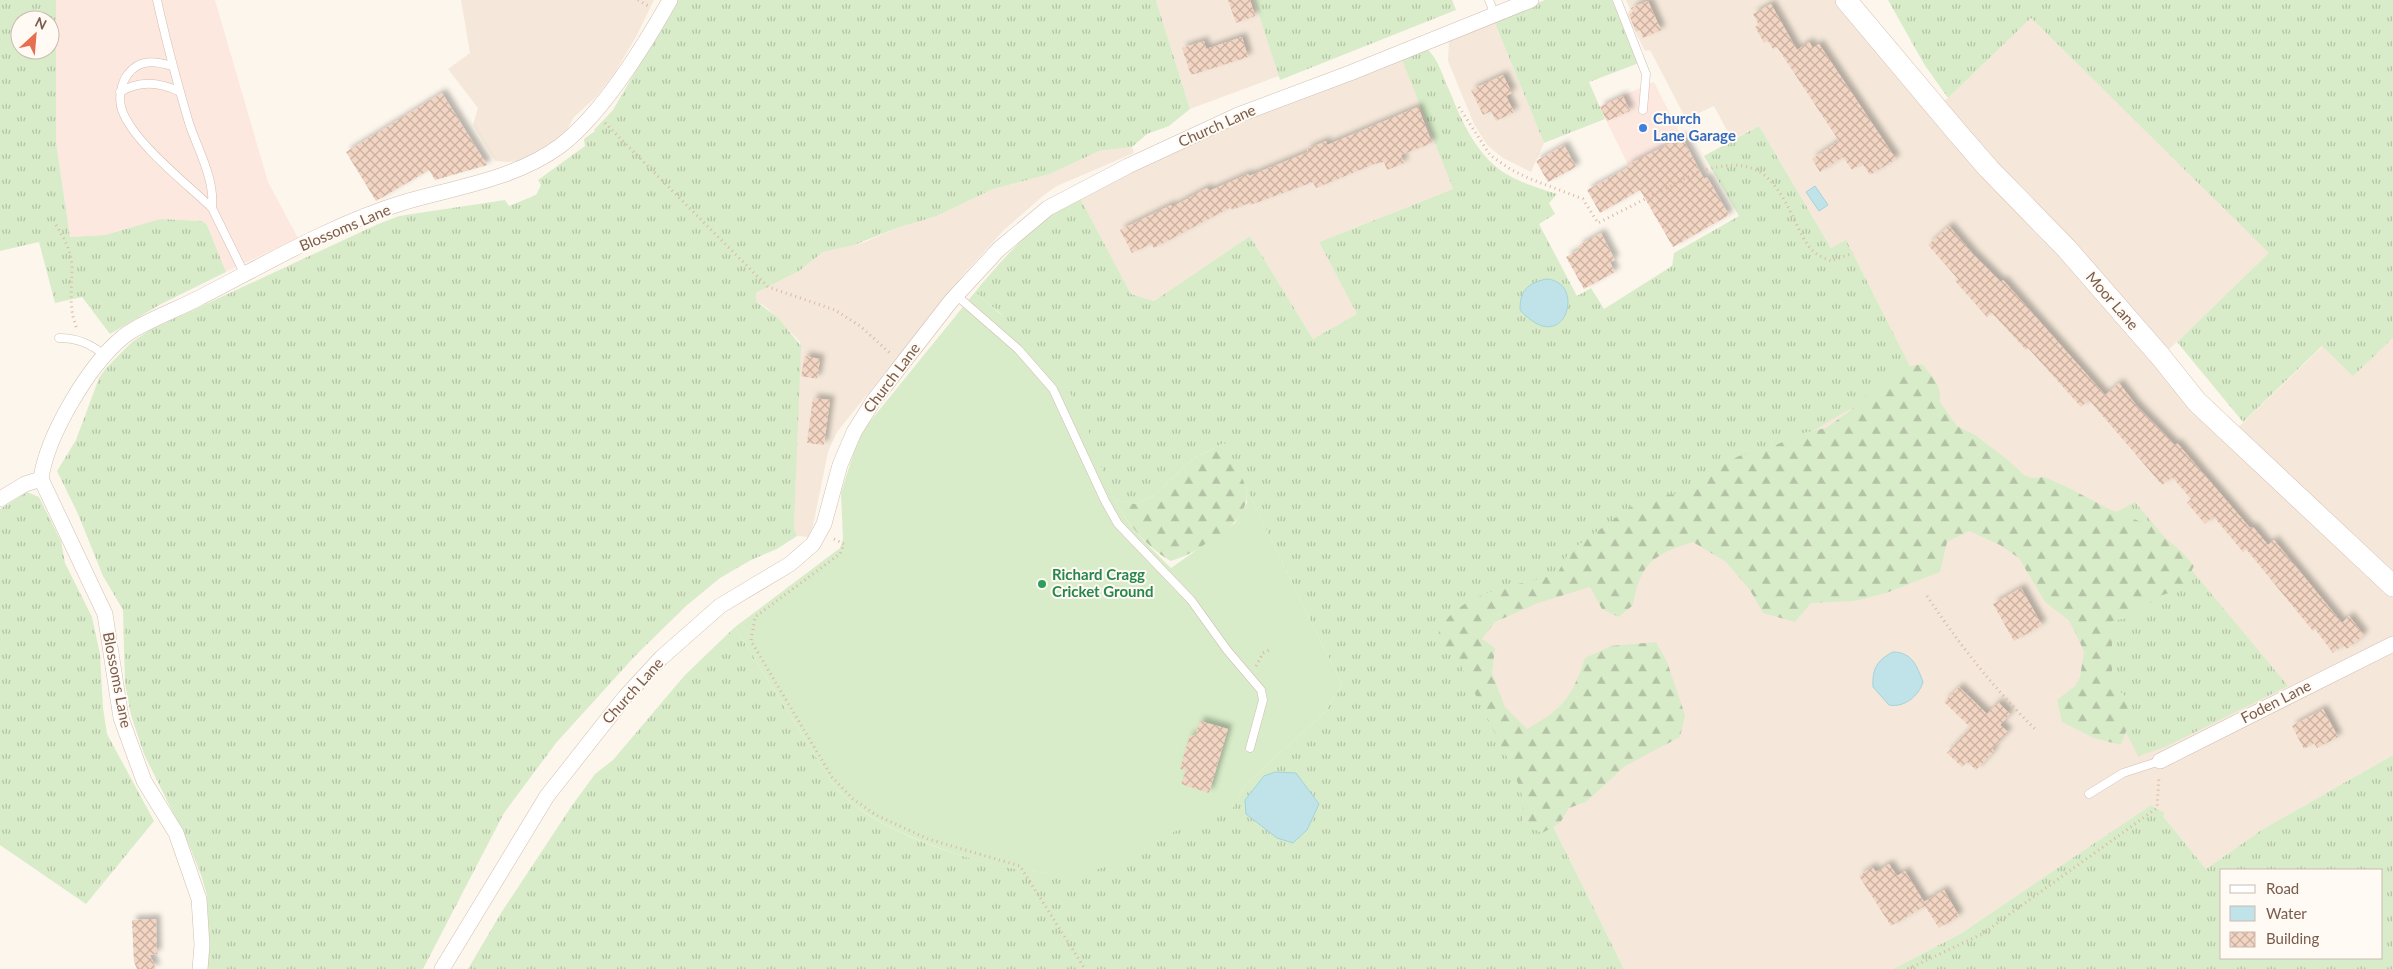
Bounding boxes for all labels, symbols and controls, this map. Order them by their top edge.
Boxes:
north arrow [10,10,60,60]
text: N [32,13,49,33]
street label: Church Lane [1175,100,1258,150]
place label: Church Lane Garage [1653,109,1736,144]
marker: Church Lane Garage [1637,122,1649,134]
street label: Blossoms Lane [296,200,393,254]
street label: Moor Lane [2083,268,2143,333]
street label: Church Lane [859,339,923,416]
place label: Richard Cragg Cricket Ground [1052,565,1154,600]
marker: Richard Cragg Cricket Ground [1036,578,1048,590]
street label: Blossoms Lane [100,630,136,729]
street label: Church Lane [598,654,667,727]
street label: Foden Lane [2237,676,2314,726]
legend [2220,869,2383,959]
text: Road [2266,879,2299,897]
text: Water [2266,904,2307,922]
text: Building [2266,929,2319,947]

